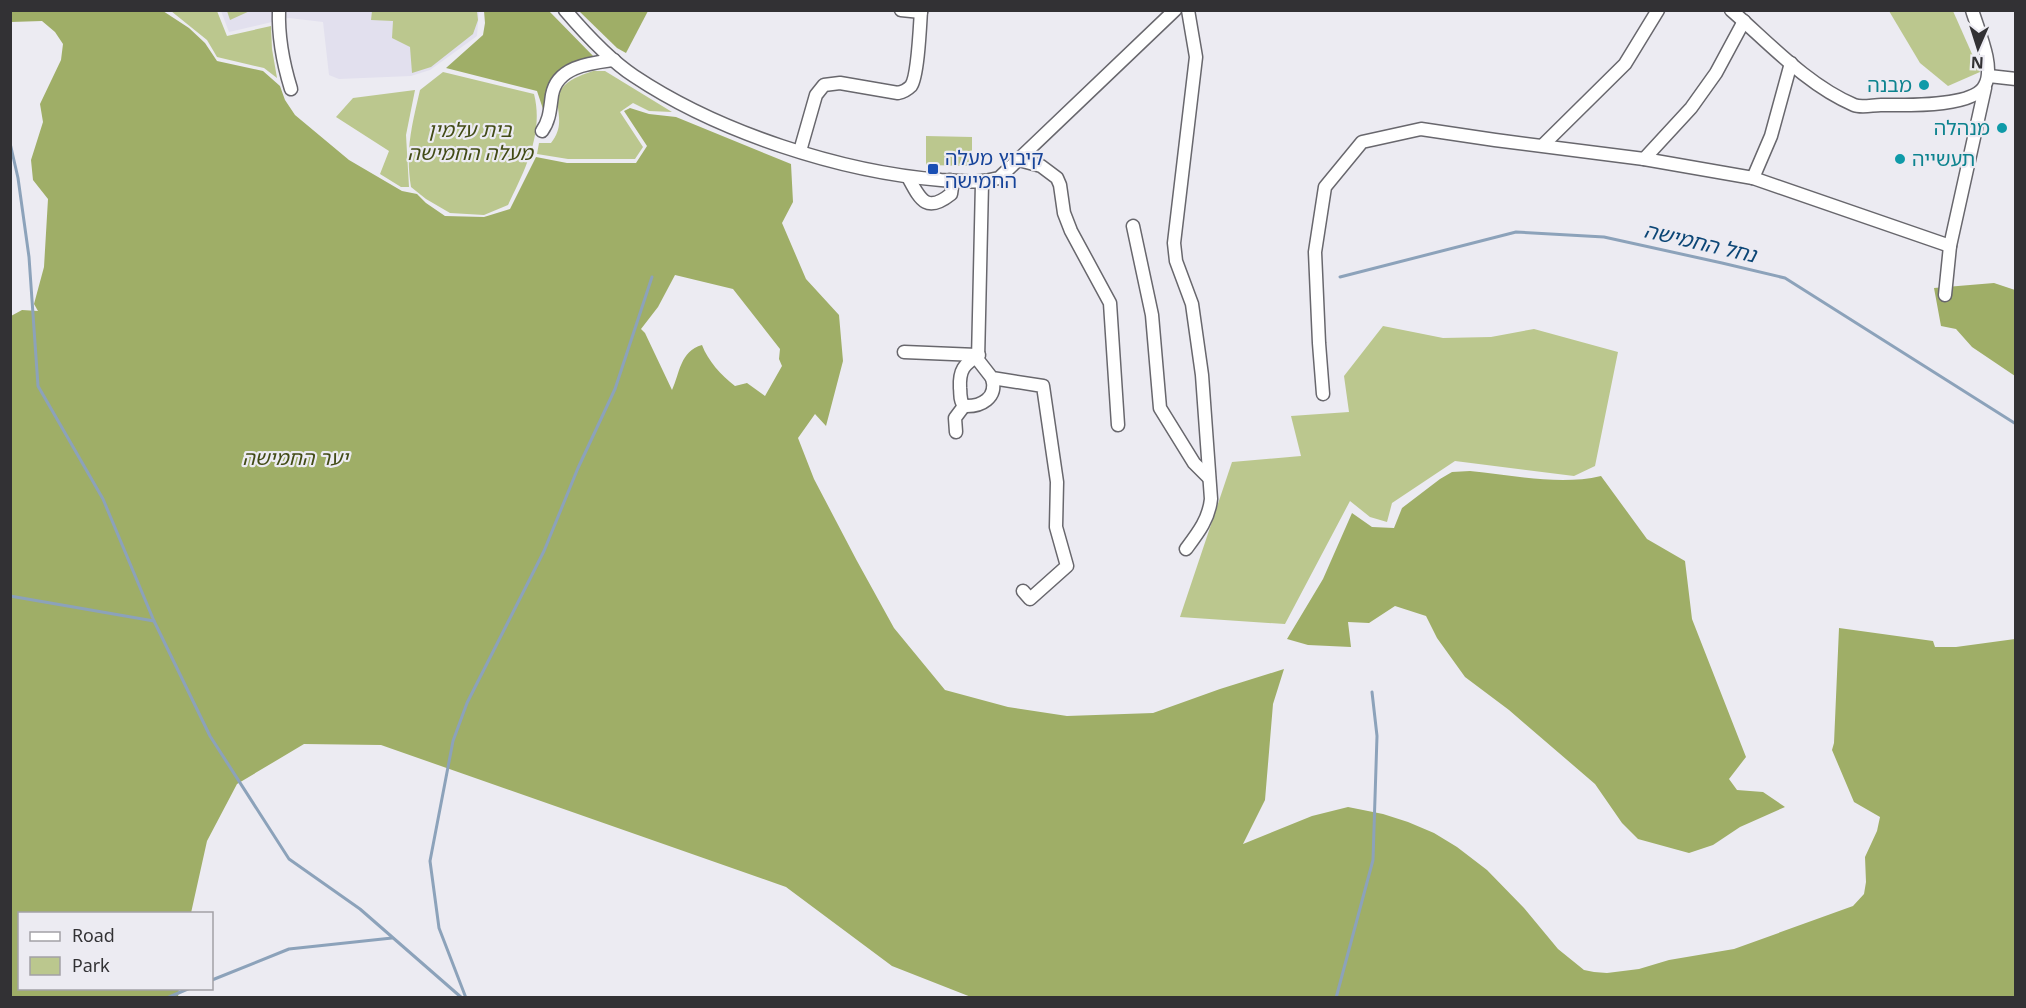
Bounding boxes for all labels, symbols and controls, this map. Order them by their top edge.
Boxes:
north arrow [1948,18,2008,78]
text: N [1970,52,1984,74]
place label: מבנה [1867,71,1912,98]
marker: מבנה [1917,78,1931,92]
place label: מנהלה [1934,114,1990,141]
park label: בית עלמין מעלה החמישה [407,116,535,166]
marker: מנהלה [1995,121,2009,135]
place label: קיבוץ מעלה החמישה [945,144,1044,194]
place label: תעשייה [1912,145,1975,172]
marker: תעשייה [1893,152,1907,166]
marker: קיבוץ מעלה החמישה [926,162,940,176]
water label: נחל החמישה [1641,216,1761,269]
park label: יער החמישה [242,444,350,471]
legend [18,912,213,990]
text: Road [72,923,115,947]
text: Park [72,953,110,977]

